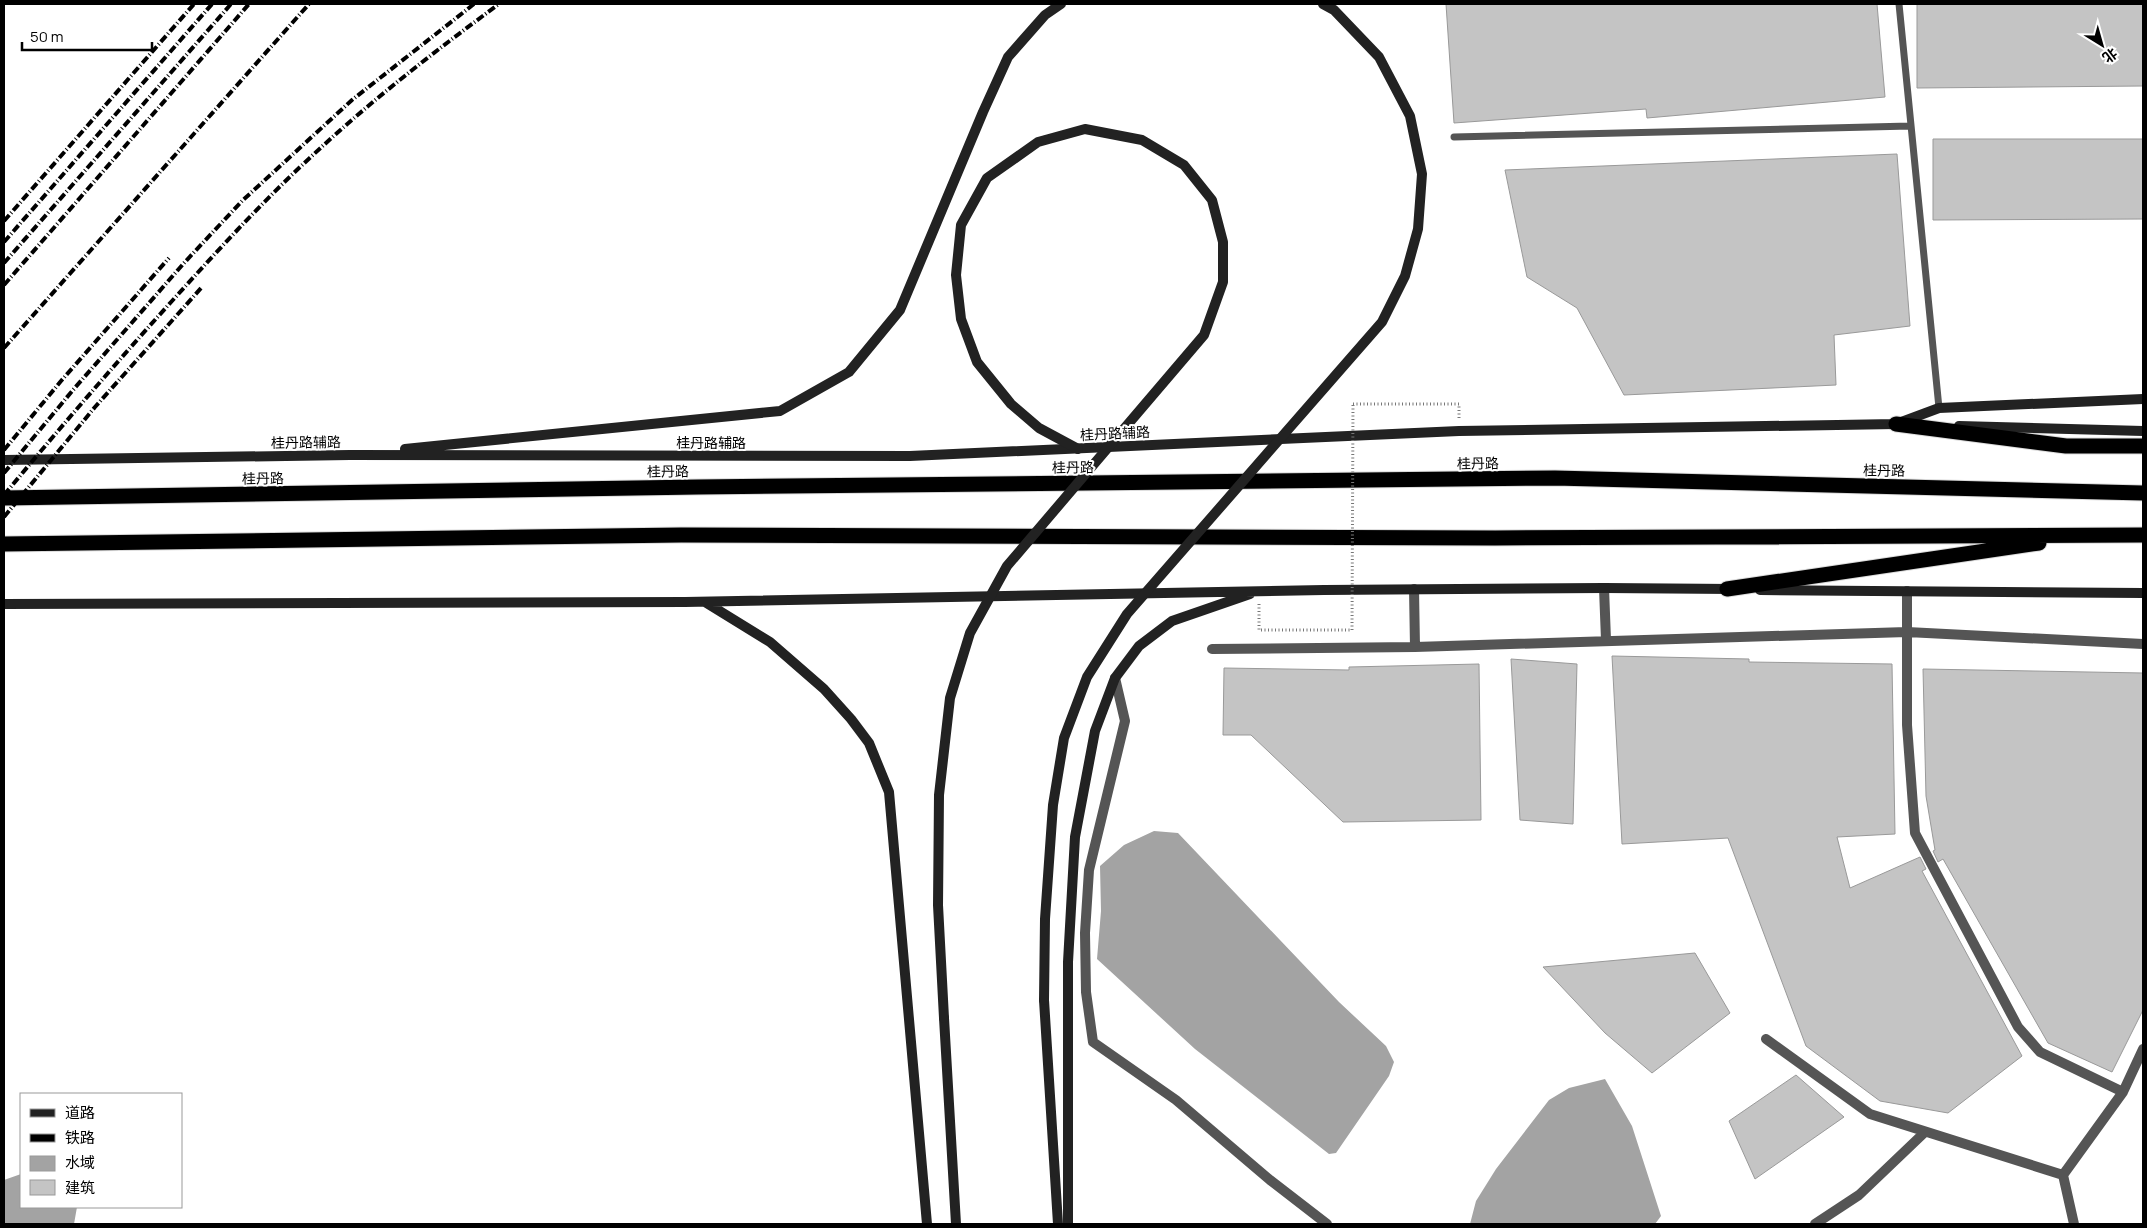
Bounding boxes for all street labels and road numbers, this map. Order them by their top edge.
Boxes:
street label: 桂丹路辅路 [1080,422,1150,444]
street label: 桂丹路辅路 [271,432,341,452]
street label: 桂丹路辅路 [676,433,746,452]
street label: 桂丹路 [1457,453,1499,473]
street label: 桂丹路 [1052,457,1094,477]
street label: 桂丹路 [1863,460,1905,480]
street label: 桂丹路 [647,461,689,481]
street label: 桂丹路 [242,468,284,488]

